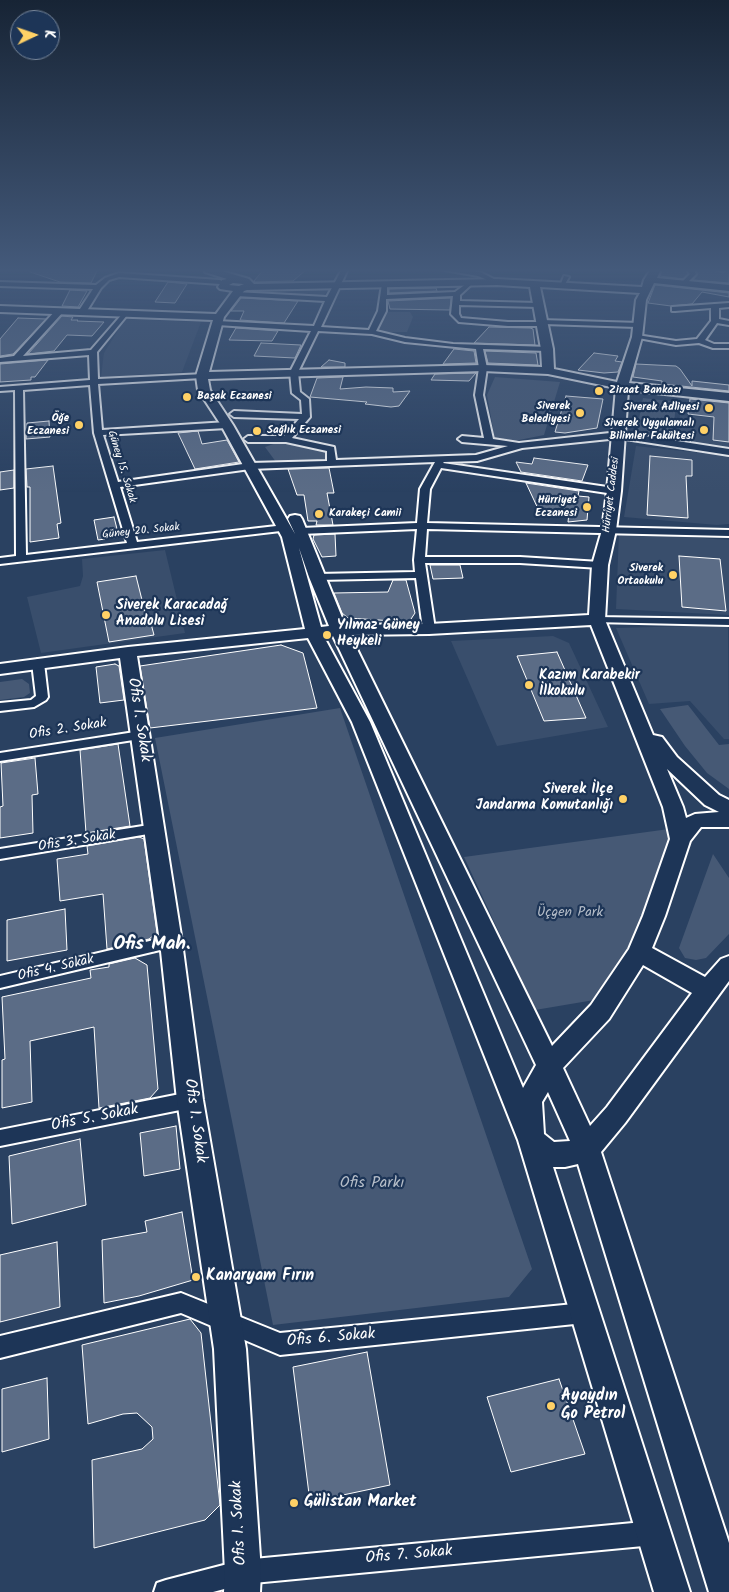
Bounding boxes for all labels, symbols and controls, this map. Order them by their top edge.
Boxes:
north arrow [10,10,60,60]
text: K [38,29,60,39]
place label: Ziraat Bankası [609,384,681,398]
marker: Ziraat Bankası [593,385,605,397]
place label: Başak Eczanesi [197,390,272,404]
marker: Başak Eczanesi [181,391,193,403]
place label: Siverek Belediyesi [522,400,570,426]
place label: Siverek Adliyesi [623,401,699,415]
marker: Siverek Adliyesi [703,402,715,414]
marker: Siverek Belediyesi [574,407,586,419]
place label: Öğe Eczanesi [27,412,69,438]
place label: Siverek Uygulamalı Bilimler Fakültesi [604,417,694,443]
marker: Öğe Eczanesi [73,419,85,431]
place label: Sağlık Eczanesi [267,424,341,438]
marker: Siverek Uygulamalı Bilimler Fakültesi [698,424,710,436]
marker: Sağlık Eczanesi [251,425,263,437]
street label: Güney 15. Sokak [104,429,138,505]
street label: Hürriyet Caddesi [601,456,623,534]
place label: Hürriyet Eczanesi [535,494,577,520]
marker: Hürriyet Eczanesi [581,501,593,513]
place label: Karakeçi Camii [329,507,401,521]
marker: Karakeçi Camii [313,508,325,520]
street label: Güney 20. Sokak [102,521,180,543]
place label: Siverek Ortaokulu [618,562,663,588]
marker: Siverek Ortaokulu [667,569,679,581]
place label: Siverek Karacadağ Anadolu Lisesi [116,599,227,632]
marker: Siverek Karacadağ Anadolu Lisesi [100,609,112,621]
place label: Yılmaz Güney Heykeli [337,619,420,652]
marker: Yılmaz Güney Heykeli [321,629,333,641]
place label: Kazım Karabekir İlkokulu [539,669,640,702]
street label: Ofis 1. Sokak [122,677,154,763]
marker: Kazım Karabekir İlkokulu [523,679,535,691]
street label: Ofis 2. Sokak [28,716,108,744]
place label: Siverek İlçe Jandarma Komutanlığı [476,783,613,816]
marker: Siverek İlçe Jandarma Komutanlığı [617,793,629,805]
street label: Ofis 3. Sokak [37,828,117,856]
park label: Üçgen Park [537,906,603,922]
district label: Ofis Mah. [113,935,191,957]
street label: Ofis 4. Sokak [16,952,96,986]
street label: Ofis 1. Sokak [179,1078,209,1164]
street label: Ofis 5. Sokak [50,1101,140,1137]
park label: Ofis Parkı [340,1174,404,1194]
place label: Kanaryam Fırın [206,1267,314,1287]
marker: Kanaryam Fırın [190,1271,202,1283]
street label: Ofis 6. Sokak [286,1326,376,1352]
place label: Ayaydın Go Petrol [561,1387,625,1425]
marker: Ayaydın Go Petrol [545,1400,557,1412]
street label: Ofis 1. Sokak [228,1480,252,1566]
place label: Gülistan Market [304,1493,416,1513]
marker: Gülistan Market [288,1497,300,1509]
street label: Ofis 7. Sokak [365,1543,453,1569]

